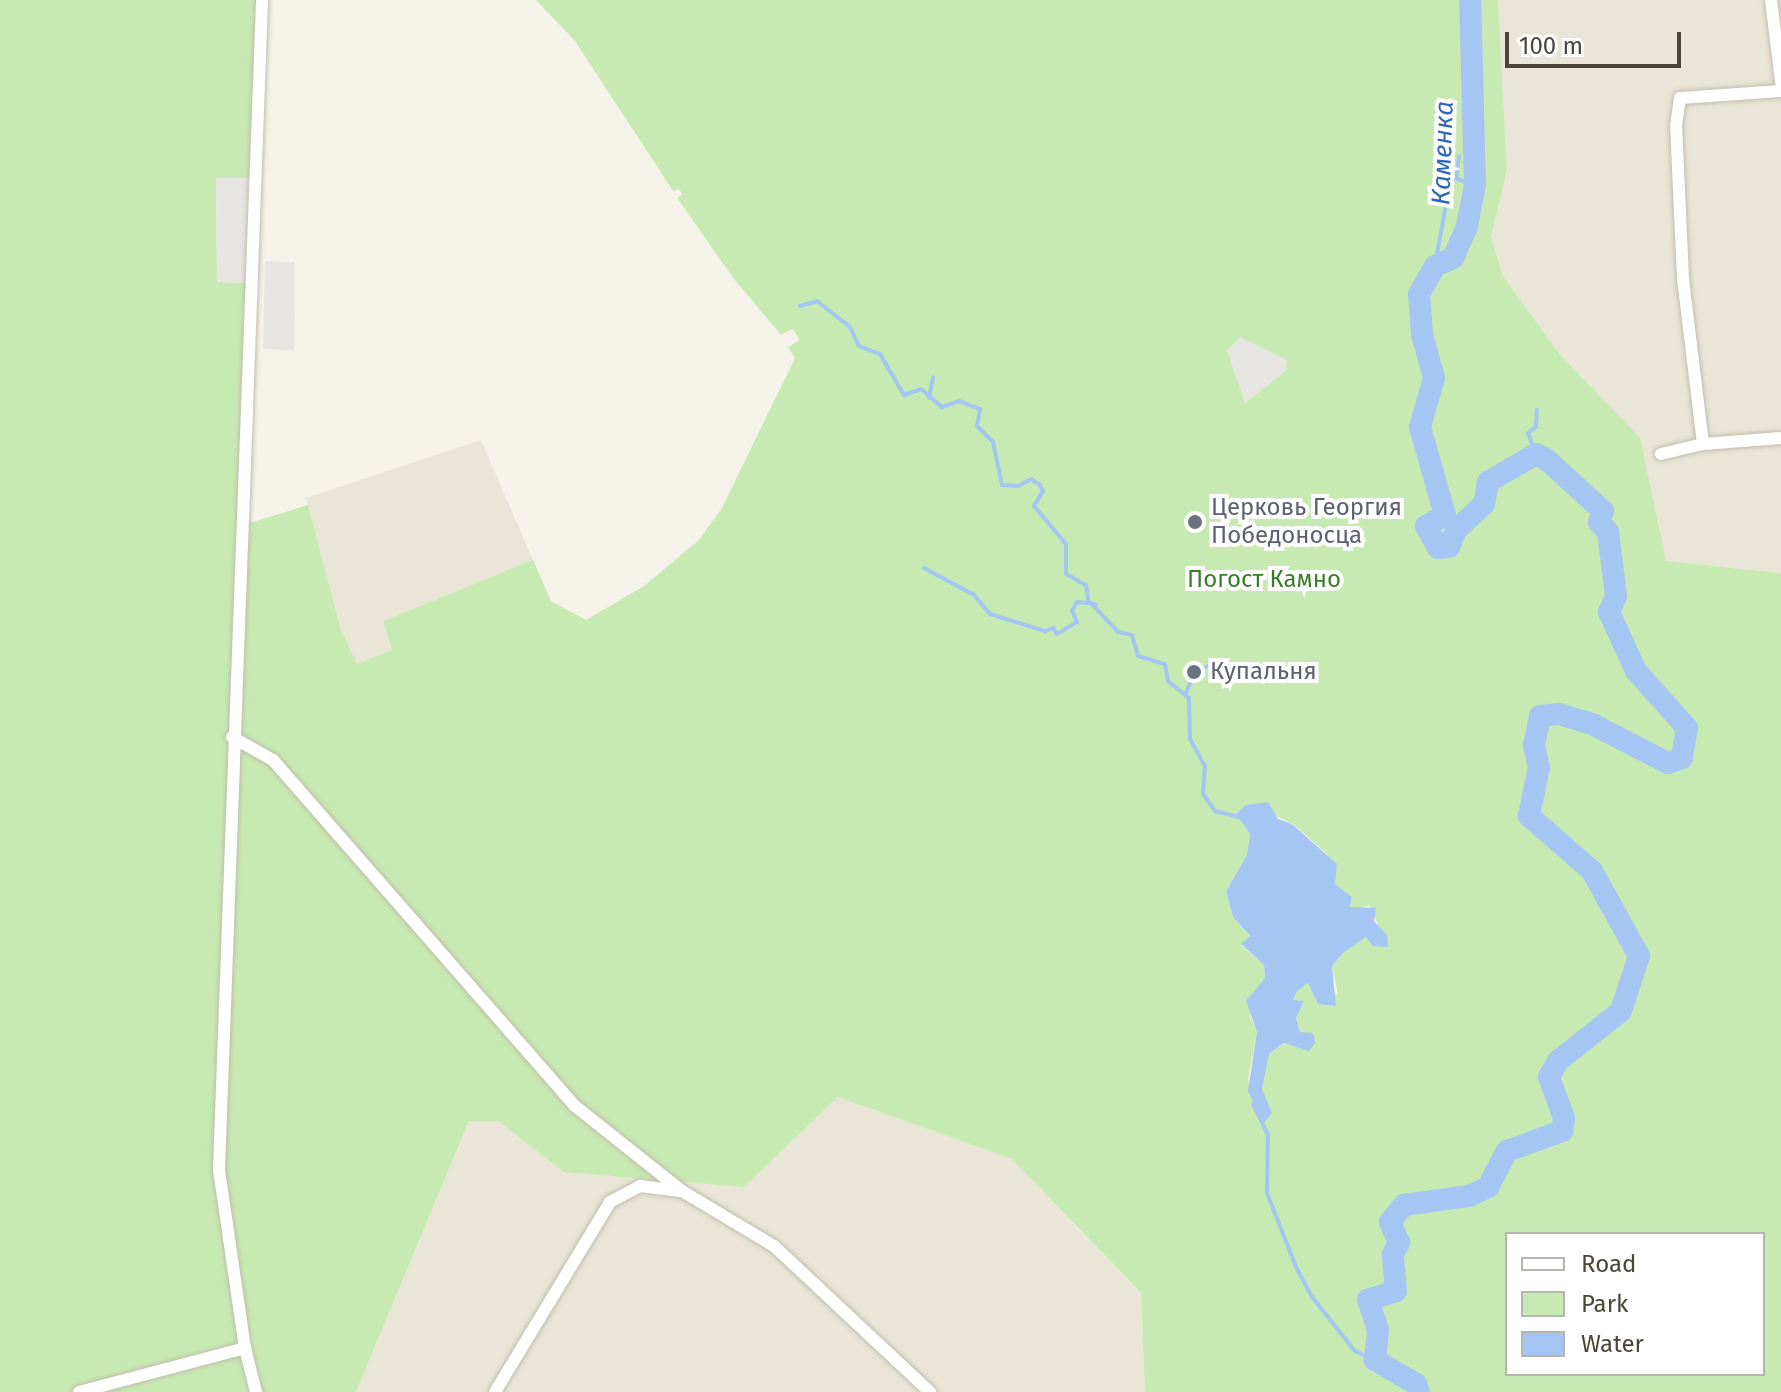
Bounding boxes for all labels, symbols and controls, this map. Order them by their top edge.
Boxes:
scale bar [1509,16,1685,66]
text: 100 m [1519,32,1583,60]
water label: Каменка [1426,100,1460,206]
place label: Церковь Георгия Победоносца [1211,494,1402,550]
marker: Церковь Георгия Победоносца [1186,513,1204,531]
park label: Погост Камно [1187,566,1341,594]
place label: Купальня [1210,658,1317,686]
marker: Купальня [1185,663,1203,681]
legend [1505,1232,1765,1376]
text: Road [1581,1250,1636,1278]
text: Park [1581,1290,1628,1318]
text: Water [1581,1330,1644,1358]

